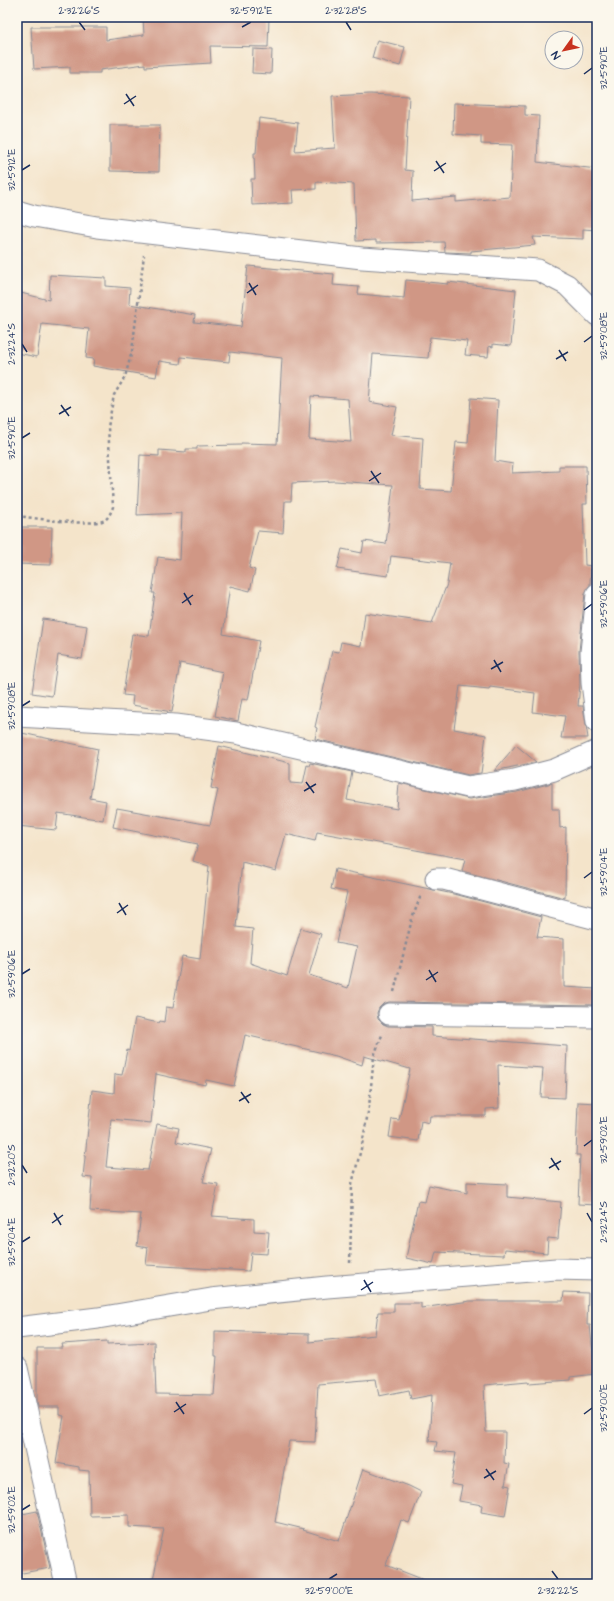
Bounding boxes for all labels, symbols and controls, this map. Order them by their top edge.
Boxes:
text: 2°32'26"S [58,4,100,18]
text: 32°59'12"E [230,4,272,18]
text: 2°32'28"S [325,4,367,18]
north arrow [544,30,584,70]
text: 32°59'10"E [597,46,611,90]
text: N [548,48,564,62]
text: 32°59'12"E [5,149,19,191]
text: 32°59'08"E [597,312,611,360]
text: 2°32'24"S [5,323,19,365]
text: 32°59'10"E [5,416,19,460]
text: 32°59'06"E [597,580,611,628]
text: 32°59'08"E [5,682,19,730]
text: 32°59'04"E [597,848,611,896]
text: 32°59'06"E [5,950,19,998]
text: 32°59'02"E [597,1116,611,1164]
text: 2°32'20"S [5,1144,19,1186]
text: 2°32'24"S [597,1201,611,1243]
text: 32°59'04"E [5,1218,19,1266]
text: 32°59'00"E [597,1384,611,1432]
text: 32°59'02"E [5,1486,19,1534]
text: 32°59'00"E [305,1584,353,1598]
text: 2°32'22"S [538,1584,579,1598]

